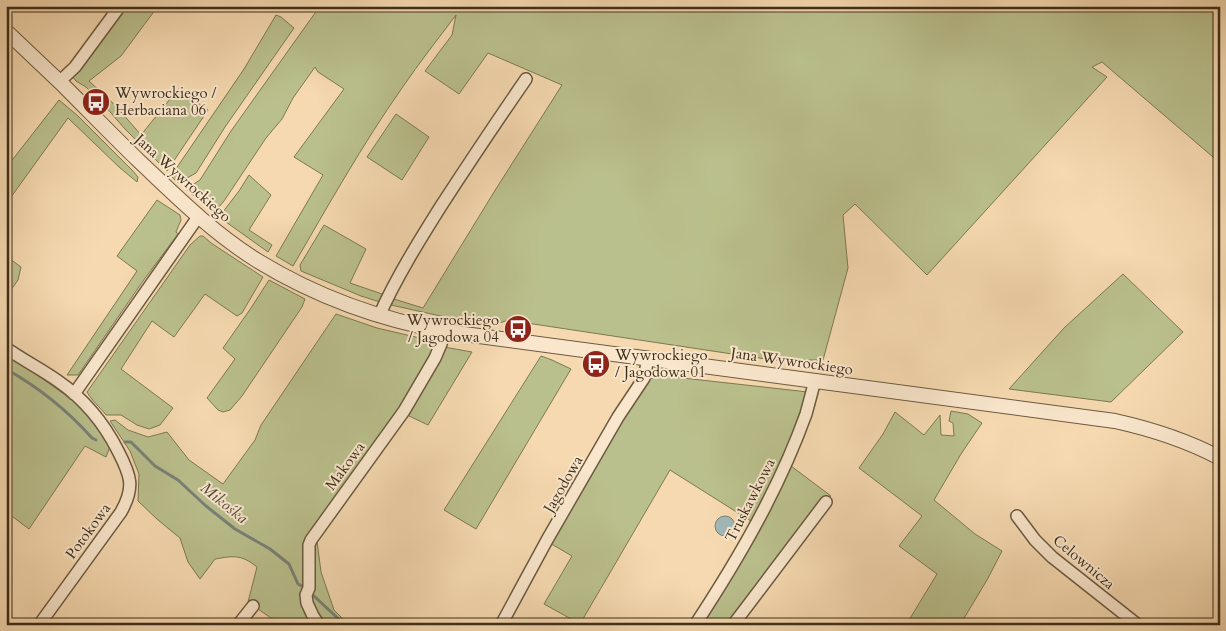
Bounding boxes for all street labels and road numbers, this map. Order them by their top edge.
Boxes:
street label: Jana Wywrockiego [129,128,235,227]
street label: Jana Wywrockiego [728,342,854,379]
street label: Makowa [321,437,370,494]
street label: Jagodowa [538,451,588,518]
street label: Truskawkowa [720,455,780,545]
street label: Potokowa [61,499,115,563]
street label: Celownicza [1049,530,1120,594]

